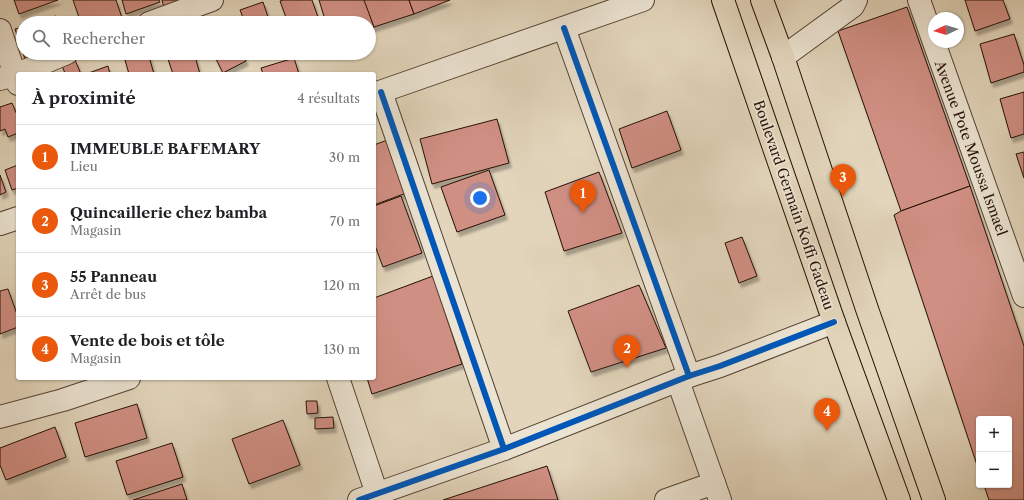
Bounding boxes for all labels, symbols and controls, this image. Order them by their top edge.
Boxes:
north arrow [928,12,964,48]
search box [16,16,376,60]
icon: search [30,27,52,49]
text: Rechercher [62,29,145,48]
street label: Avenue Pote Moussa Ismael [931,57,1011,238]
text: À proximité [32,88,136,108]
text: 4 résultats [297,90,360,106]
street label: Boulevard Germain Koffi Gadeau [750,98,839,313]
text: IMMEUBLE BAFEMARY [70,139,260,158]
text: 1 [42,149,48,165]
text: 30 m [329,149,360,165]
text: Lieu [70,158,98,174]
pin: 3 [830,164,856,197]
pin: 1 [570,180,596,213]
your location [470,188,490,208]
text: Quincaillerie chez bamba [70,203,267,222]
text: 2 [41,213,49,229]
text: 70 m [330,213,360,229]
text: Magasin [70,222,121,238]
text: 55 Panneau [70,267,157,286]
text: 3 [41,277,49,293]
text: 120 m [323,277,360,293]
text: Arrêt de bus [70,286,146,302]
text: Vente de bois et tôle [70,331,225,350]
pin: 2 [614,335,640,368]
text: 4 [41,341,49,357]
text: 130 m [324,341,360,357]
text: Magasin [70,350,121,366]
pin: 4 [814,398,840,431]
map controls [976,416,1012,488]
button: + [976,416,1012,452]
button: − [976,452,1012,488]

